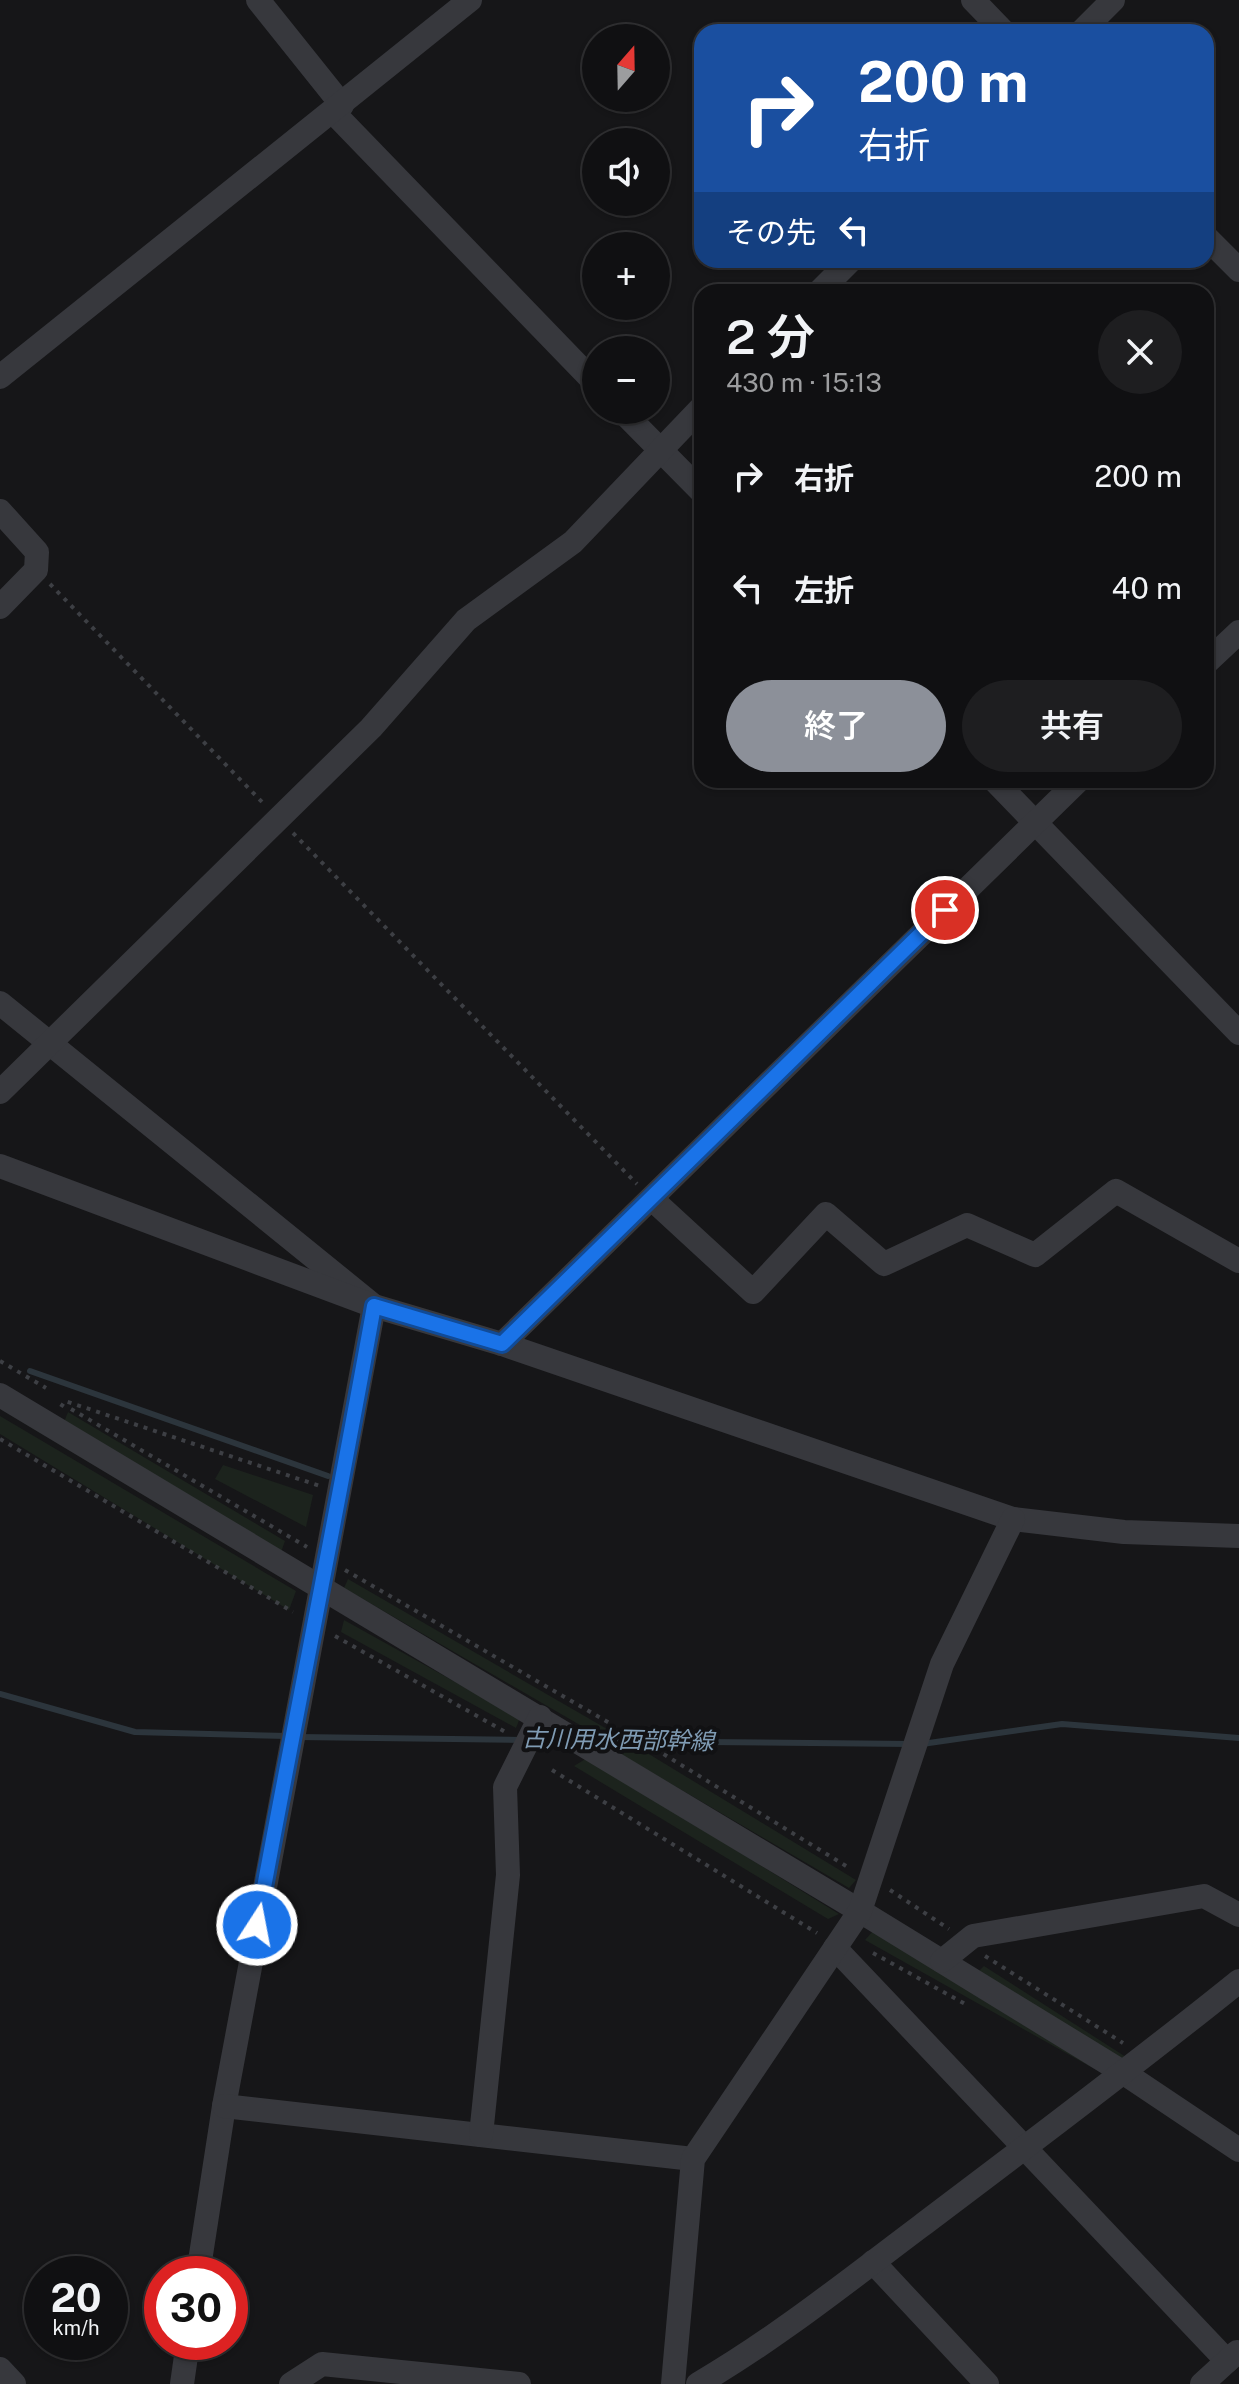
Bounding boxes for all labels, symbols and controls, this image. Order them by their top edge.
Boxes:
north arrow [582,24,670,112]
map controls [582,24,670,424]
text: 200 m [858,49,1028,115]
icon: right [726,56,830,160]
text: 右折 [858,124,930,166]
button: sound [582,128,670,216]
icon: left [832,208,876,252]
text: その先 [726,214,816,250]
button: + [582,232,670,320]
text: 2 分 [726,308,815,365]
button: close [1098,310,1182,394]
button: − [582,336,670,424]
text: 430 m · 15:13 [726,367,882,398]
icon: right [726,454,770,498]
text: 200 m [1094,458,1182,494]
text: 右折 [794,460,854,496]
icon: left [726,566,770,610]
text: 40 m [1112,570,1182,606]
text: 左折 [794,572,854,608]
button: 終了 [726,680,946,772]
button: 共有 [962,680,1182,772]
pin [911,876,979,944]
icon: arrive [923,888,967,932]
water label: 古川用水西部幹線 [522,1723,717,1755]
position arrow [215,1883,299,1967]
speed limit sign: 30 [144,2256,248,2360]
text: 20 [50,2274,102,2321]
text: km/h [52,2316,100,2340]

